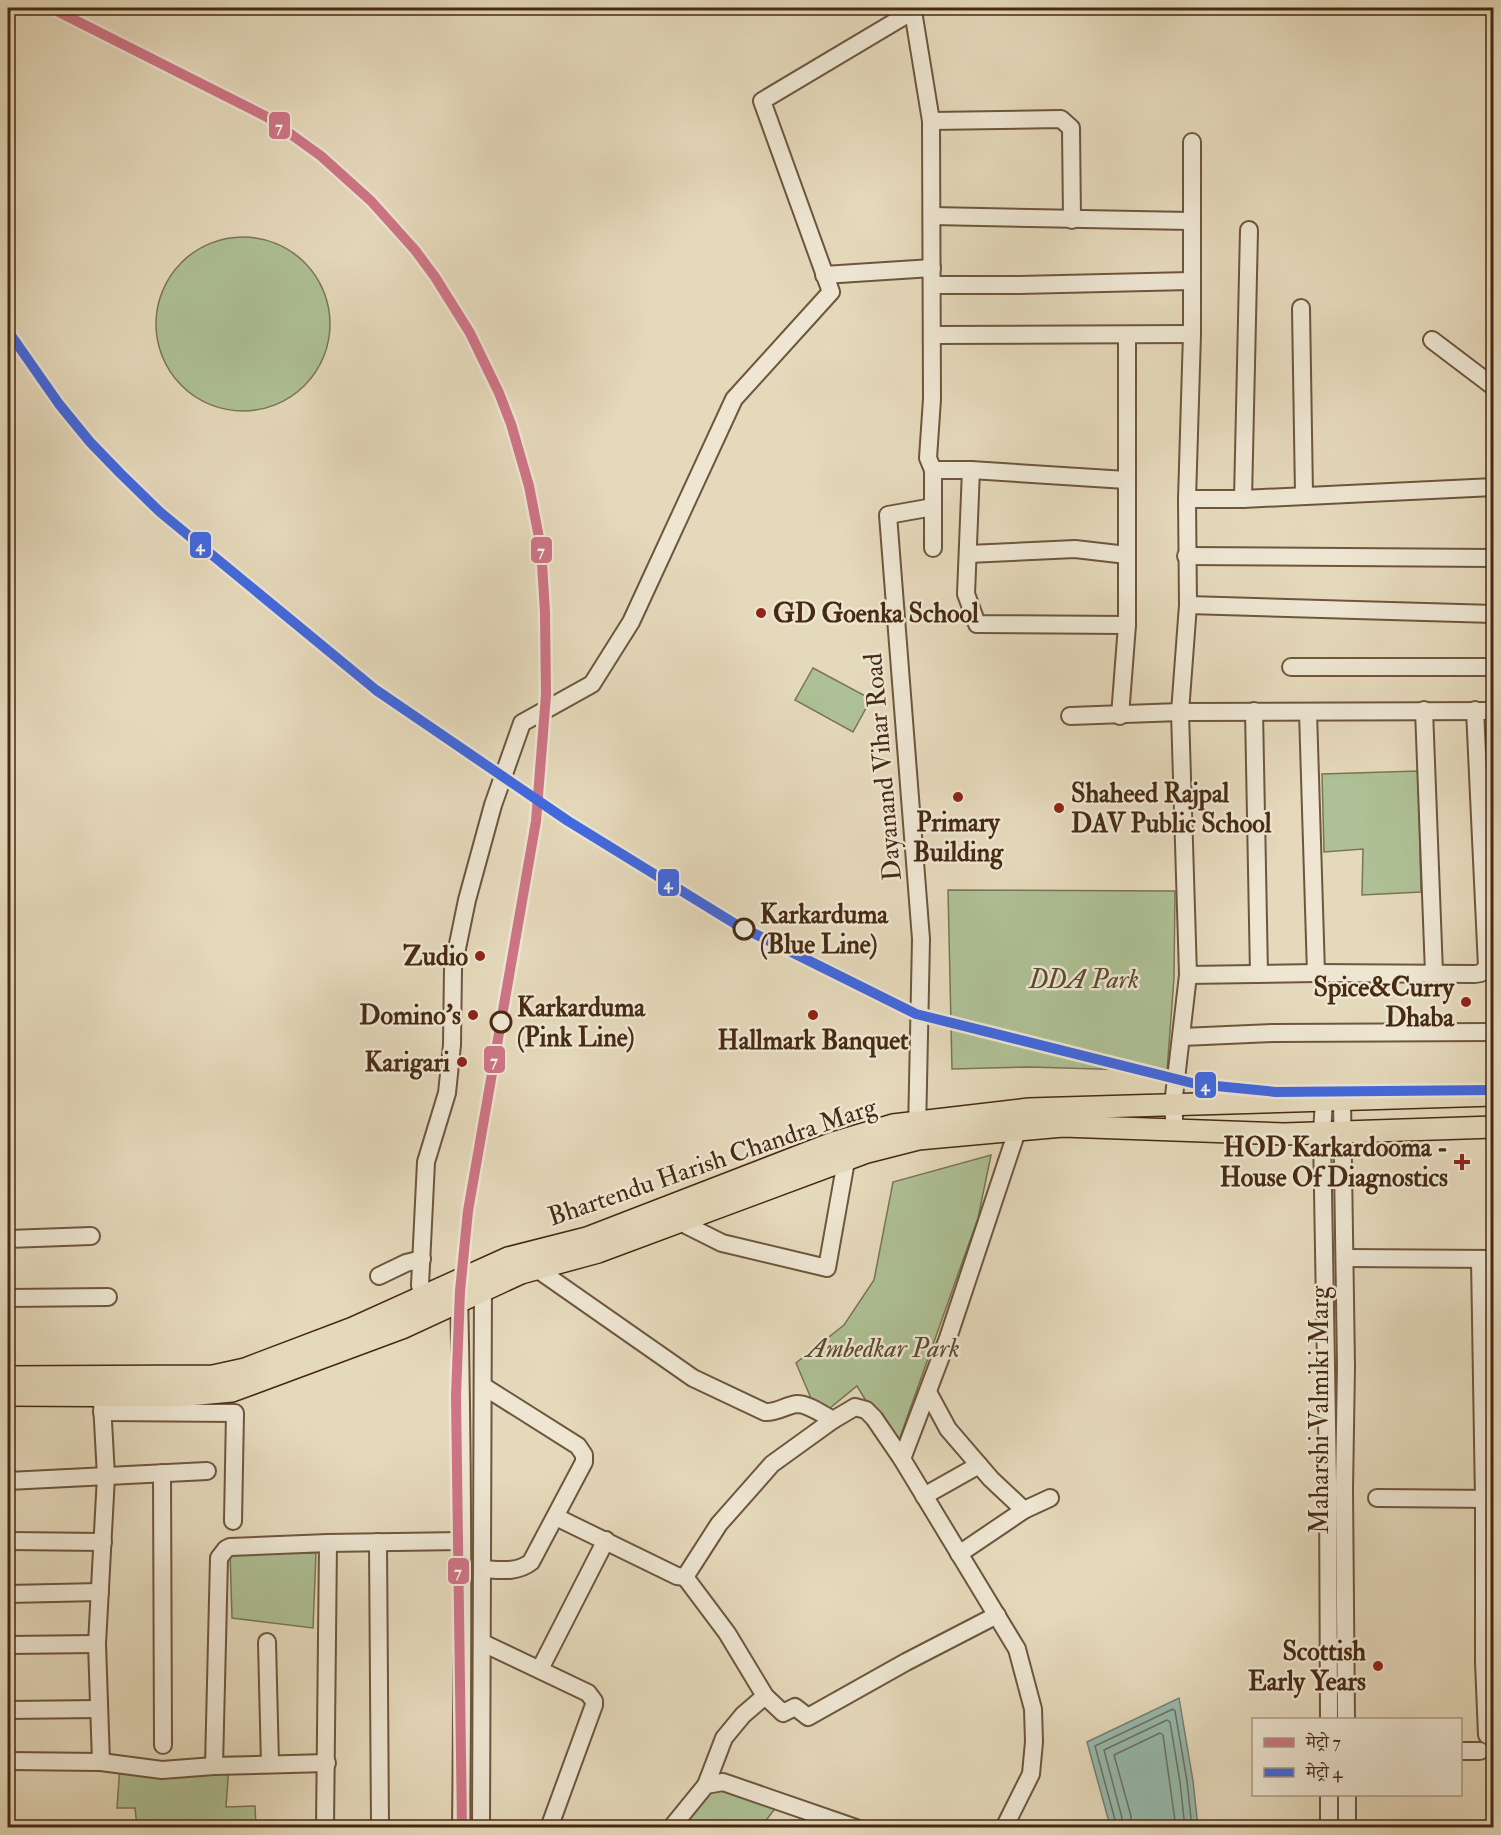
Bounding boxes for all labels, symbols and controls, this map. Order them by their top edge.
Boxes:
line badge: 7 [268,111,291,140]
text: 7 [275,117,283,137]
line badge: 4 [189,531,212,559]
text: 4 [195,536,206,556]
line badge: 7 [530,536,553,564]
text: 7 [537,541,545,561]
place label: GD Goenka School [773,598,979,630]
marker: GD Goenka School [754,606,768,620]
street label: Dayanand Vihar Road [857,652,909,882]
place label: Shaheed Rajpal DAV Public School [1071,778,1272,840]
marker: Primary Building [951,790,965,804]
marker: Shaheed Rajpal DAV Public School [1052,801,1066,815]
place label: Primary Building [913,807,1004,870]
line badge: 4 [657,868,680,897]
text: 4 [663,874,674,894]
place label: Karkarduma (Blue Line) [760,899,889,961]
marker: Karkarduma (Blue Line) [733,918,755,940]
place label: Zudio [403,941,468,973]
marker: Zudio [473,949,487,963]
park label: DDA Park [1028,964,1139,996]
place label: Spice&Curry Dhaba [1314,972,1456,1034]
place label: Karkarduma (Pink Line) [517,992,646,1054]
marker: Spice&Curry Dhaba [1459,995,1473,1009]
place label: Domino's [359,1000,461,1032]
marker: Domino's [466,1008,480,1022]
marker: Hallmark Banquet [806,1008,820,1022]
marker: Karkarduma (Pink Line) [490,1011,512,1033]
place label: Hallmark Banquet [717,1025,909,1058]
line badge: 7 [483,1045,506,1074]
place label: Karigari [364,1047,450,1080]
text: 7 [490,1051,498,1071]
marker: Karigari [455,1055,469,1069]
line badge: 4 [1194,1071,1217,1099]
text: 4 [1200,1076,1211,1096]
street label: Bhartendu Harish Chandra Marg [544,1090,882,1233]
place label: HOD Karkardooma - House Of Diagnostics [1220,1132,1448,1195]
marker: HOD Karkardooma - House Of Diagnostics [1453,1153,1471,1171]
street label: Maharshi Valmiki Marg [1304,1285,1336,1534]
park label: Ambedkar Park [803,1333,960,1365]
line badge: 7 [447,1557,470,1585]
text: 7 [454,1562,462,1582]
place label: Scottish Early Years [1248,1636,1366,1699]
marker: Scottish Early Years [1371,1659,1385,1673]
legend [1252,1718,1462,1796]
text: मेट्रो 7 [1305,1731,1341,1754]
text: मेट्रो 4 [1305,1761,1344,1784]

